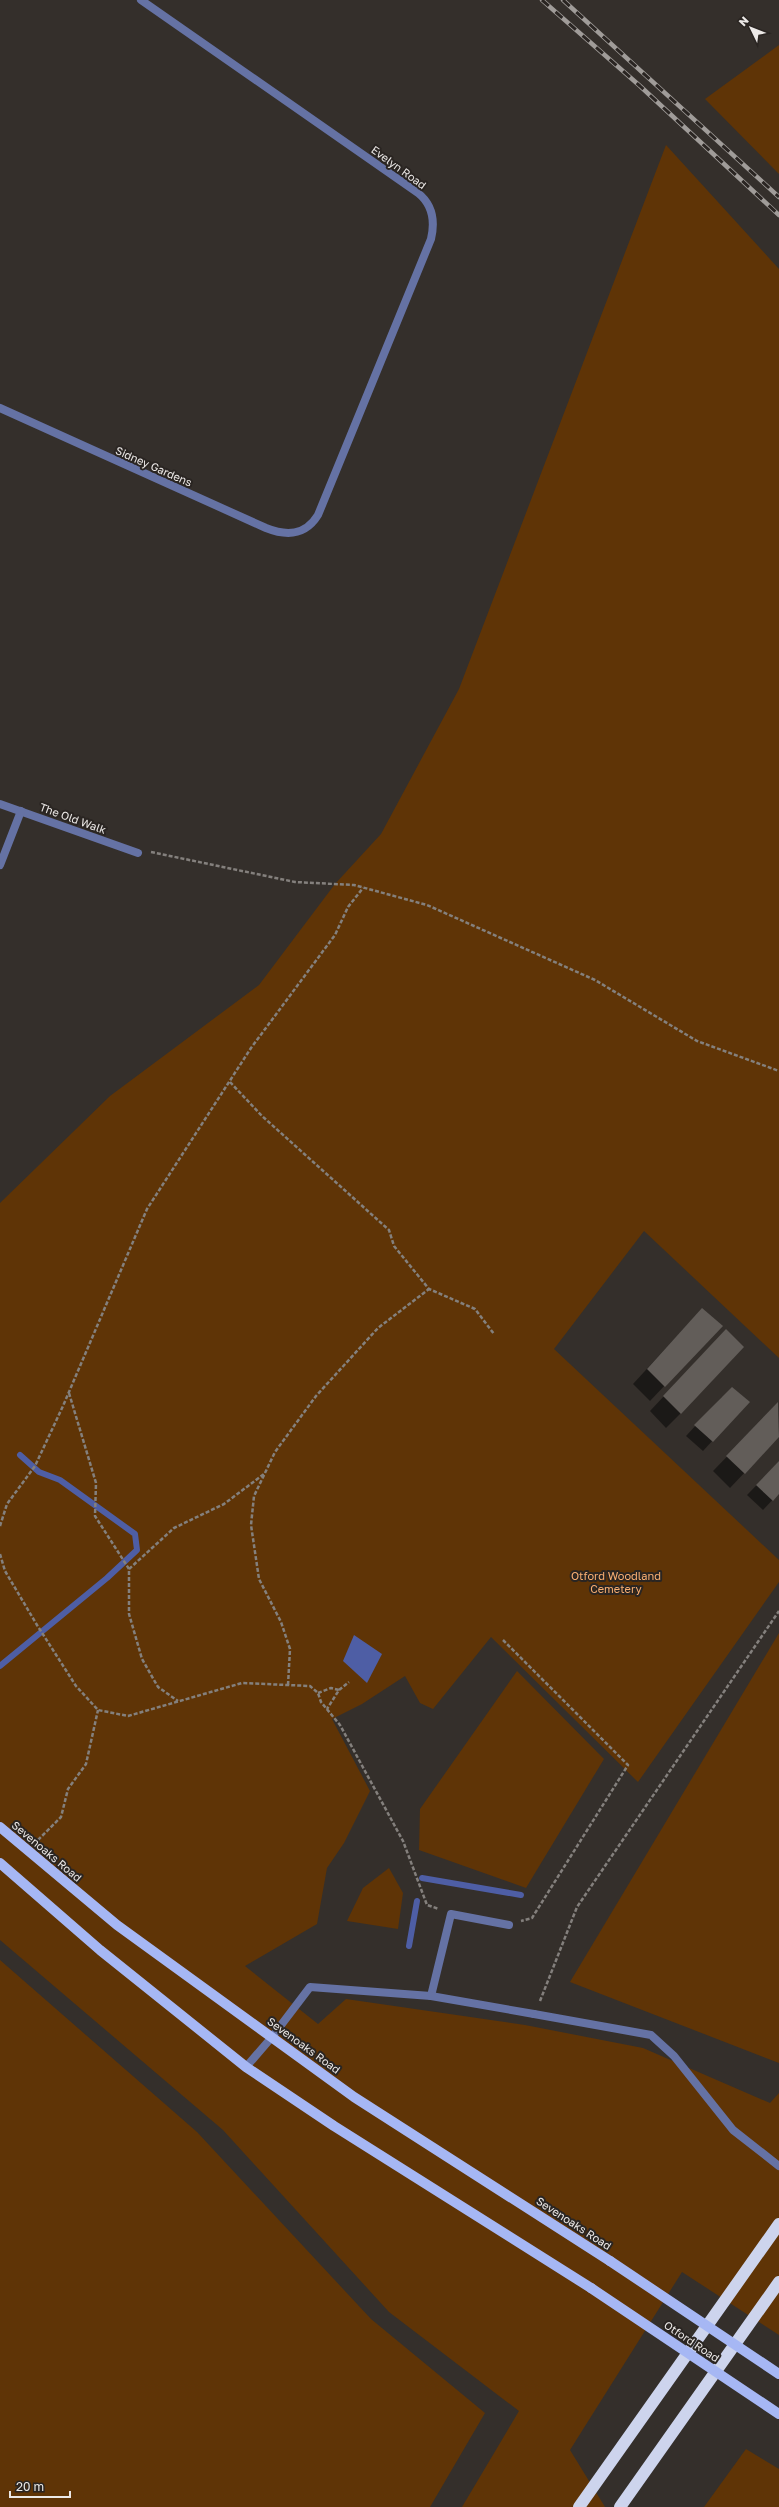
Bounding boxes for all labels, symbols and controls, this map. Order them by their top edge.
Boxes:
north arrow [731,8,771,48]
text: N [736,13,751,28]
street label: Evelyn Road [369,143,429,191]
street label: Sidney Gardens [114,443,194,489]
street label: The Old Walk [38,800,108,836]
park label: Otford Woodland Cemetery [571,1569,661,1595]
street label: Sevenoaks Road [10,1818,84,1884]
street label: Sevenoaks Road [265,2014,343,2076]
street label: Sevenoaks Road [534,2194,614,2252]
street label: Otford Road [662,2318,722,2364]
scale bar [10,2473,70,2499]
text: 20 m [16,2479,44,2494]

